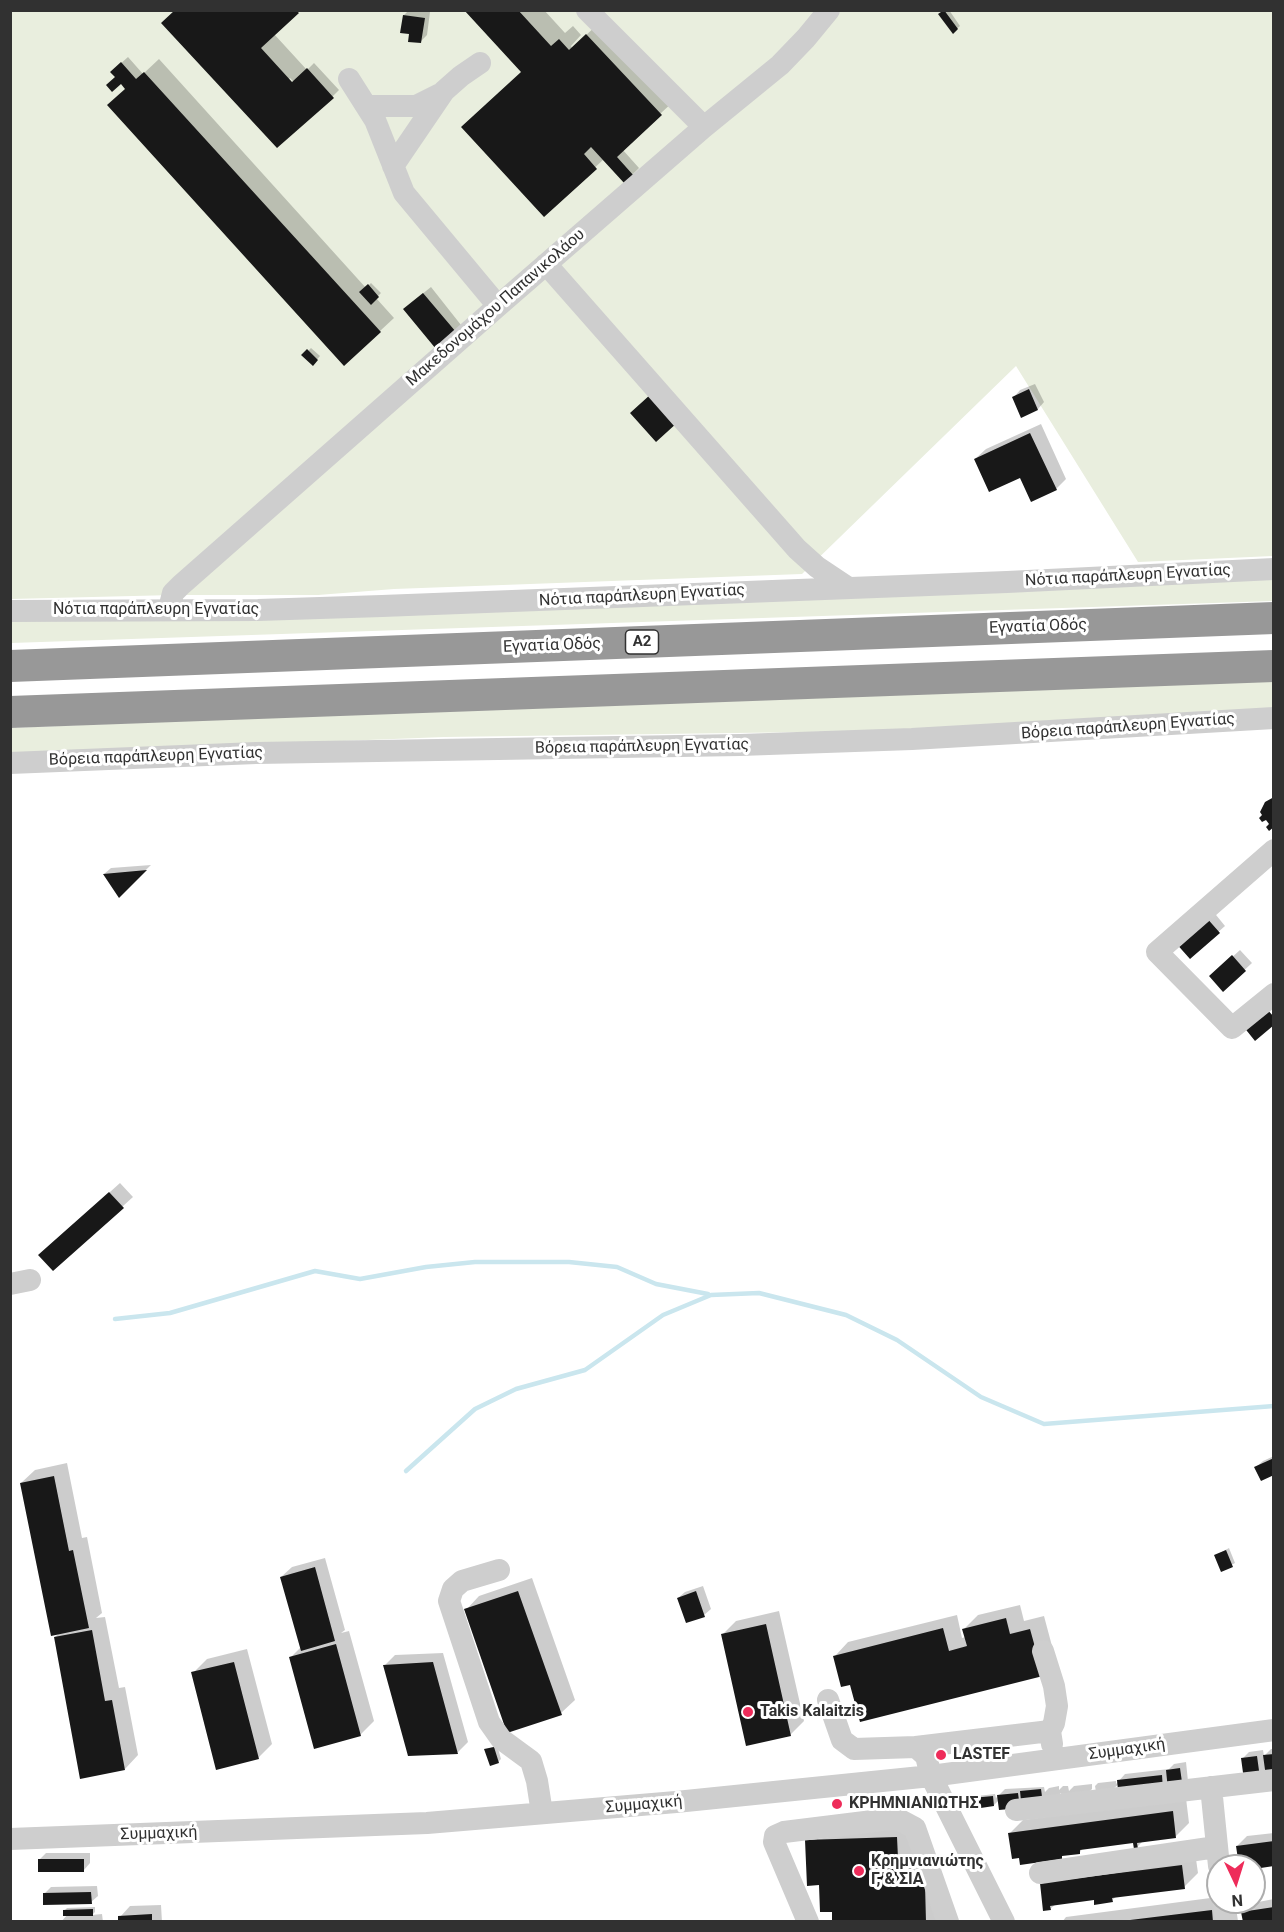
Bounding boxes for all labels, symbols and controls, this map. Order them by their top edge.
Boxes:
street label: Μακεδονομάχου Παπανικολάου [403,225,589,391]
street label: Νότια παράπλευρη Εγνατίας [1025,561,1231,591]
street label: Νότια παράπλευρη Εγνατίας [539,581,745,611]
street label: Νότια παράπλευρη Εγνατίας [53,600,259,620]
street label: Εγνατία Οδός [989,616,1087,638]
road number: Α2 [626,630,658,654]
street label: Εγνατία Οδός [503,635,601,657]
street label: Βόρεια παράπλευρη Εγνατίας [1020,710,1236,744]
street label: Βόρεια παράπλευρη Εγνατίας [535,736,749,758]
street label: Βόρεια παράπλευρη Εγνατίας [49,744,263,770]
place label: Takis Kalaitzis [760,1702,864,1722]
marker: Takis Kalaitzis [741,1705,755,1719]
street label: Συμμαχική [1087,1735,1167,1765]
place label: LASTEF [953,1745,1010,1765]
marker: LASTEF [934,1748,948,1762]
street label: Συμμαχική [605,1792,683,1818]
place label: ΚΡΗΜΝΙΑΝΙΩΤΗΣ [849,1794,979,1814]
marker: ΚΡΗΜΝΙΑΝΙΩΤΗΣ [830,1797,844,1811]
street label: Συμμαχική [120,1823,198,1845]
place label: Κρημνιανιώτης Γ, & ΣΙΑ [871,1852,984,1890]
north arrow [1206,1854,1266,1914]
marker: Κρημνιανιώτης Γ, & ΣΙΑ [852,1864,866,1878]
text: N [1231,1891,1243,1910]

